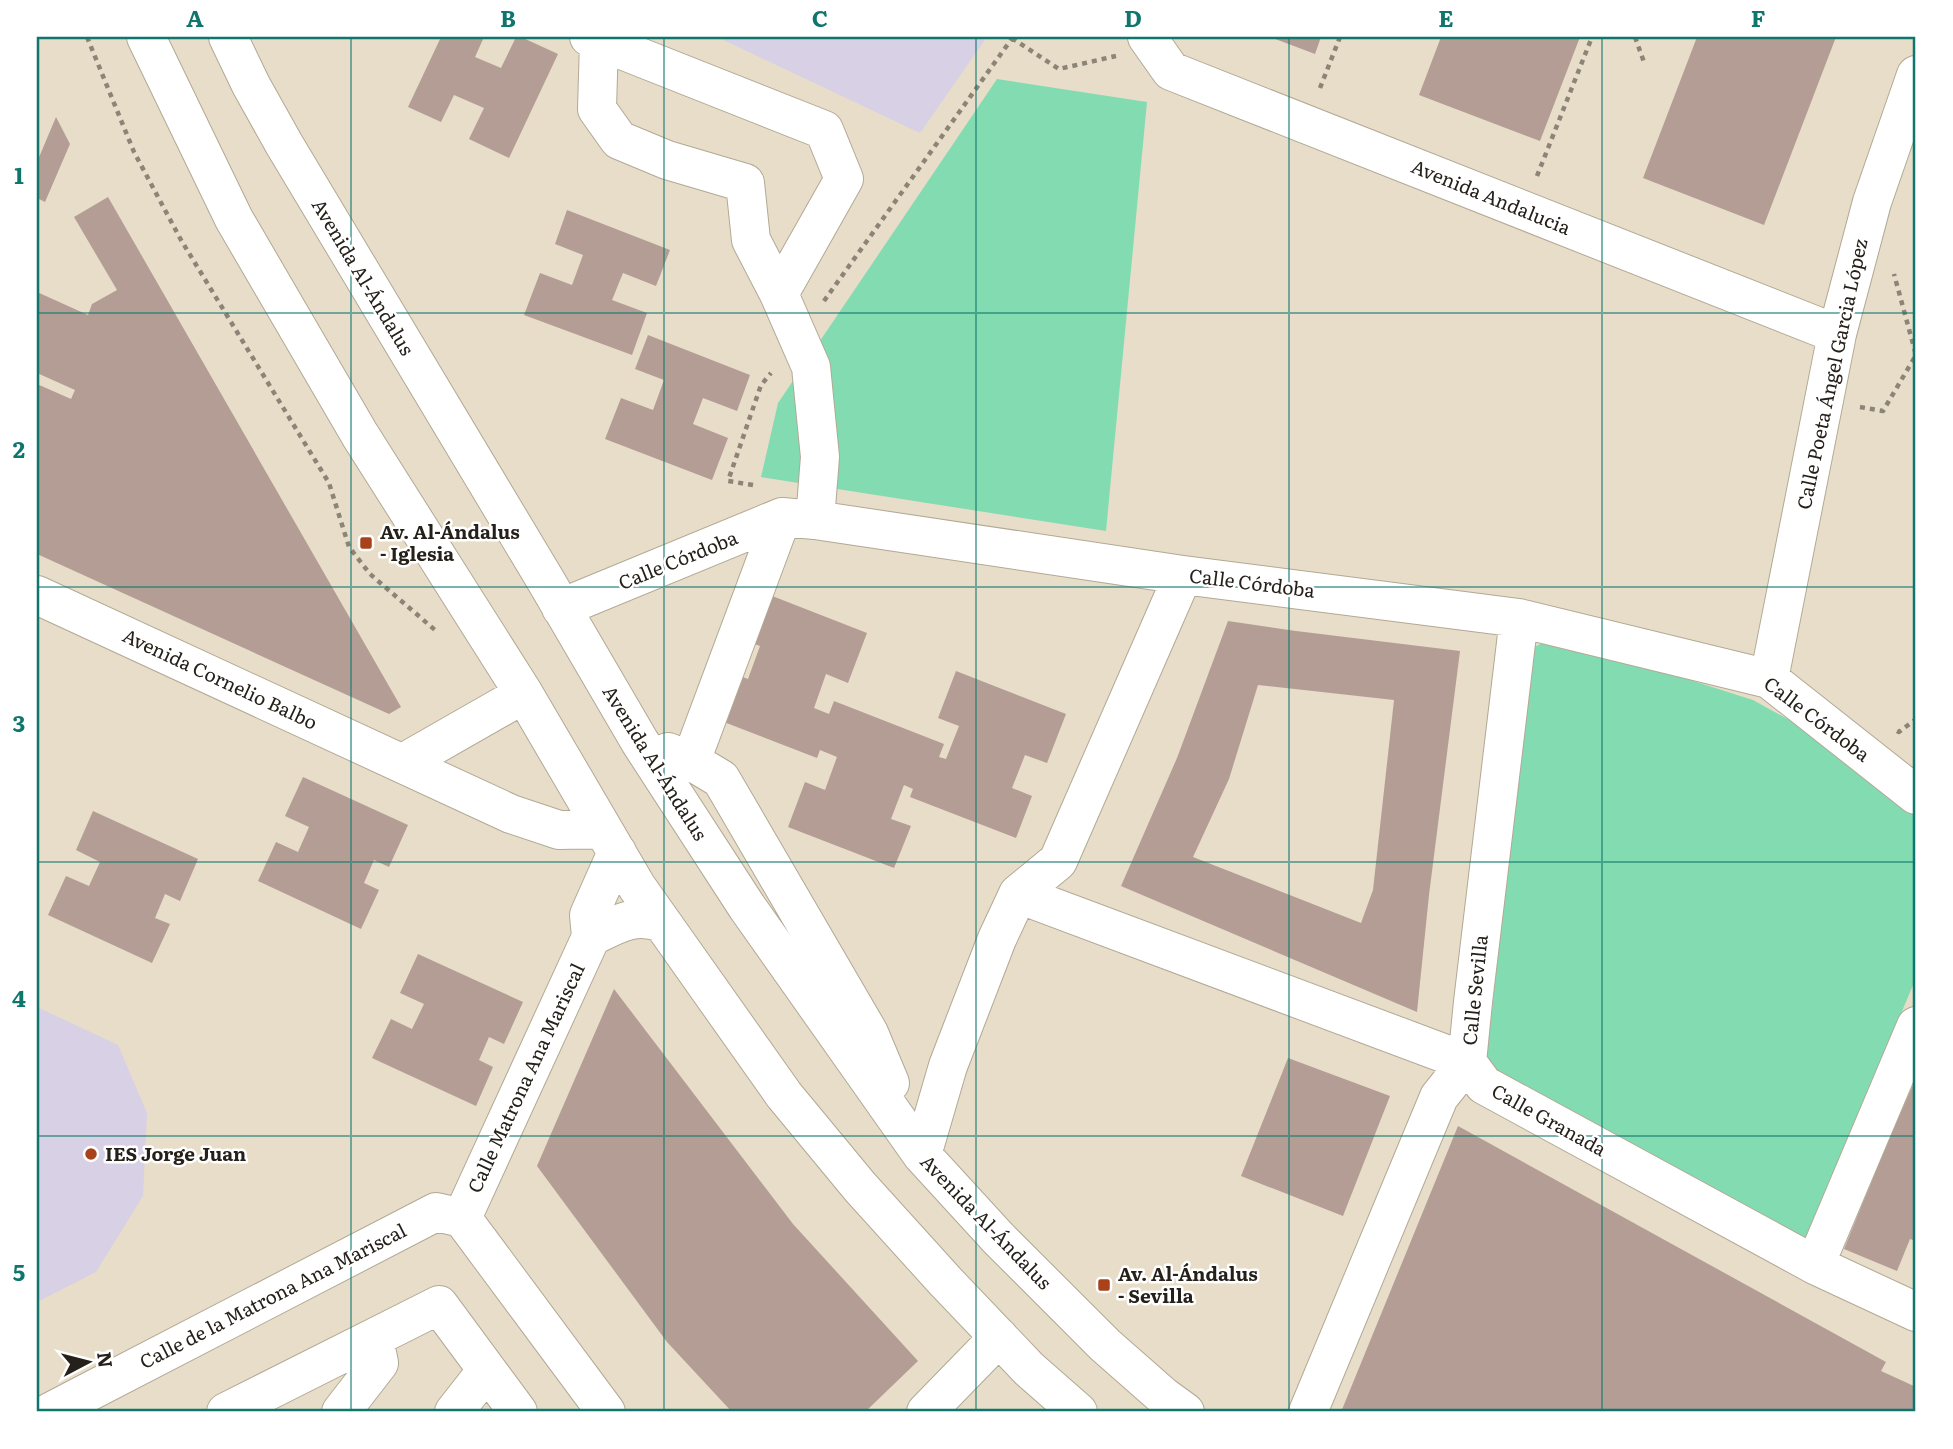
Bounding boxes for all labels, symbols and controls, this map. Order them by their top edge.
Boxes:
text: A [186,0,204,34]
text: B [500,0,516,34]
text: C [812,0,828,34]
text: D [1124,0,1142,34]
text: E [1438,0,1454,34]
text: F [1751,0,1766,34]
street label: Avenida Andalucia [1408,151,1576,241]
text: 1 [14,157,24,191]
street label: Avenida Al-Ándalus [306,193,422,360]
street label: Calle Poeta Ángel Garcia López [1789,236,1873,512]
text: 2 [13,431,25,465]
place label: Av. Al-Ándalus - Iglesia [380,517,520,567]
street label: Calle Córdoba [614,522,742,596]
marker: Av. Al-Ándalus - Iglesia [358,535,374,551]
street label: Calle Córdoba [1188,560,1317,604]
street label: Avenida Cornelio Balbo [118,621,322,736]
street label: Calle Córdoba [1759,669,1877,768]
street label: Avenida Al-Ándalus [597,679,715,846]
text: 3 [13,705,25,739]
street label: Calle Sevilla [1454,932,1494,1047]
street label: Calle Matrona Ana Mariscal [459,958,591,1197]
text: 4 [12,980,26,1014]
street label: Calle Granada [1487,1076,1613,1163]
place label: IES Jorge Juan [105,1139,246,1167]
marker: IES Jorge Juan [83,1146,99,1162]
street label: Avenida Al-Ándalus [915,1147,1059,1295]
street label: Calle de la Matrona Ana Mariscal [134,1215,411,1375]
text: 5 [13,1254,25,1288]
place label: Av. Al-Ándalus - Sevilla [1118,1259,1258,1309]
marker: Av. Al-Ándalus - Sevilla [1096,1277,1112,1293]
north arrow [52,1326,122,1396]
text: N [91,1350,121,1369]

